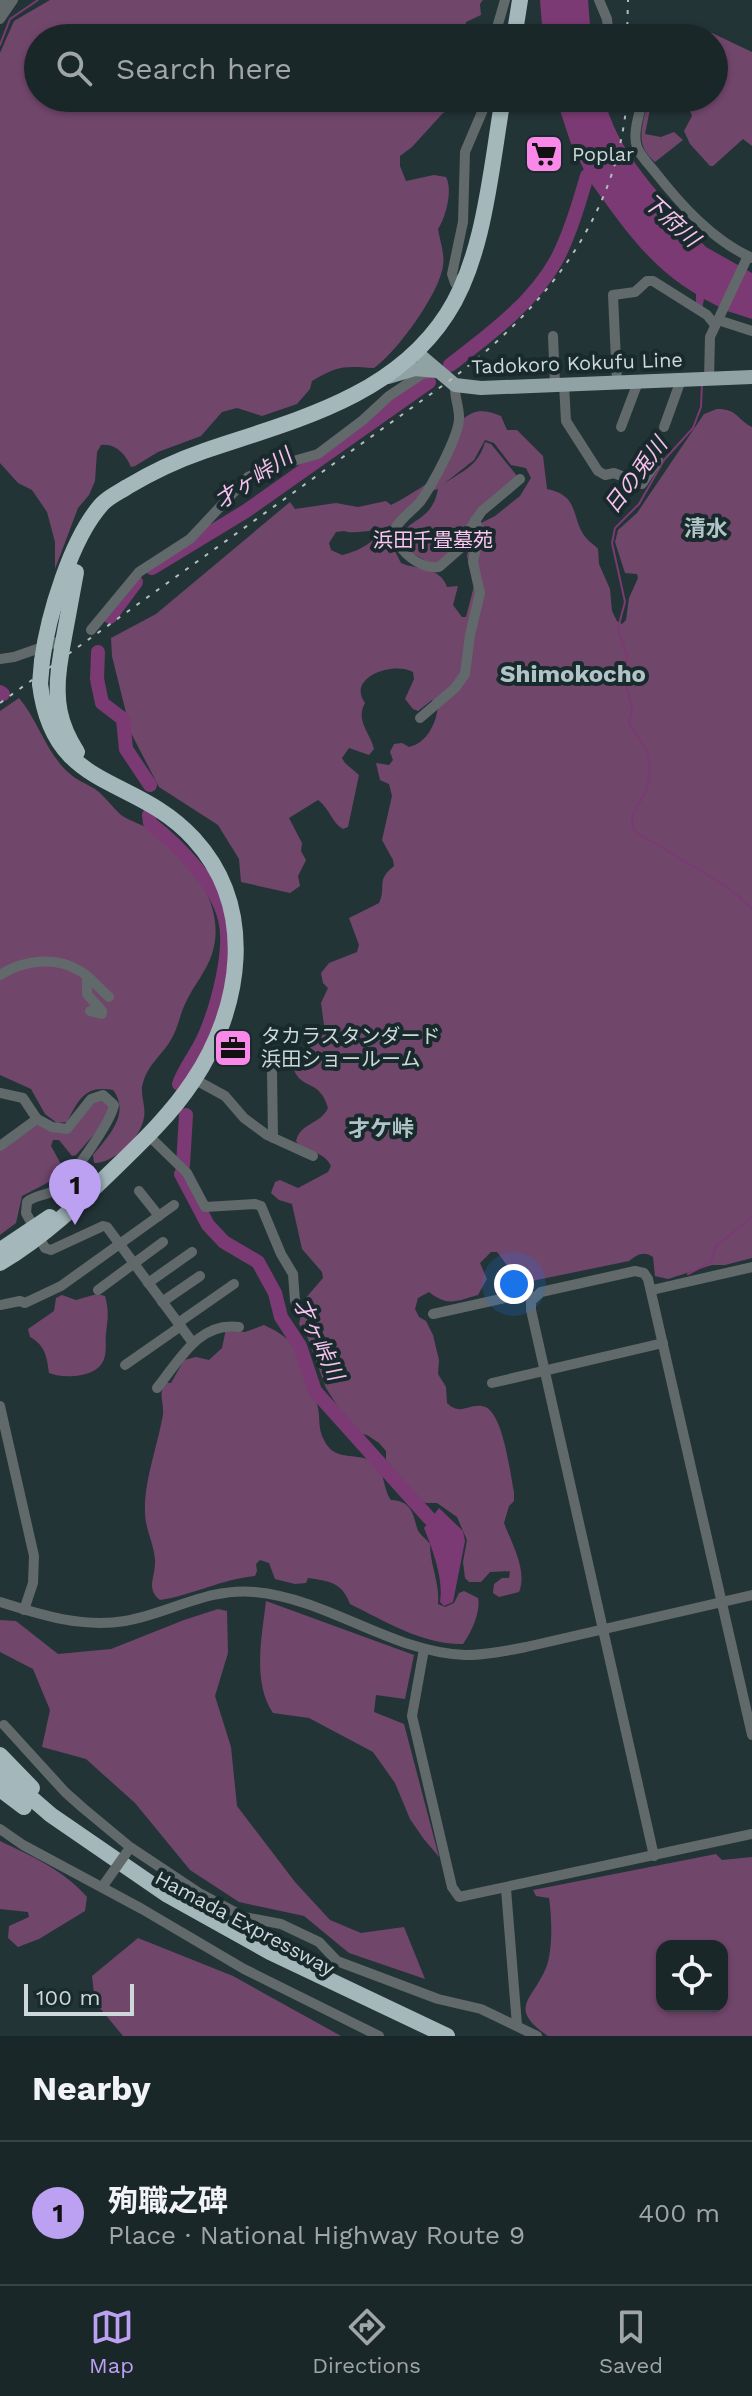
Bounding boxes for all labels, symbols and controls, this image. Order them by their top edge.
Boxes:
search box [24,24,728,112]
icon: search [52,46,96,90]
text: Search here [116,51,292,86]
supermarket icon: Poplar [523,133,565,175]
place label: Poplar [572,142,634,166]
water label: 下府川 [639,189,706,253]
street label: Tadokoro Kokufu Line [471,347,683,379]
water label: 日の兎川 [599,431,673,518]
water label: 才ヶ峠川 [210,442,298,513]
district label: 清水 [684,516,728,541]
park label: 浜田千畳墓苑 [373,528,493,552]
district label: Shimokocho [500,660,646,688]
place label: タカラスタンダード 浜田ショールーム [261,1024,441,1071]
office icon: タカラスタンダード 浜田ショールーム [212,1027,254,1069]
district label: 才ケ峠 [348,1116,414,1141]
pin: 1 [49,1159,101,1225]
your location [494,1264,534,1304]
water label: 才ヶ峠川 [289,1294,349,1386]
street label: Hamada Expressway [151,1865,339,1981]
map controls [656,1940,728,2012]
button: locate [656,1940,728,2012]
scale bar [24,1980,134,2016]
text: 100 m [36,1985,100,2010]
text: Nearby [32,2068,151,2108]
text: 殉職之碑 [108,2183,228,2218]
text: 1 [52,2198,64,2228]
text: 400 m [638,2198,720,2228]
text: Place · National Highway Route 9 [108,2220,525,2250]
tab: Map [89,2305,134,2378]
tab: Directions [312,2305,421,2378]
tab: Saved [599,2305,663,2378]

